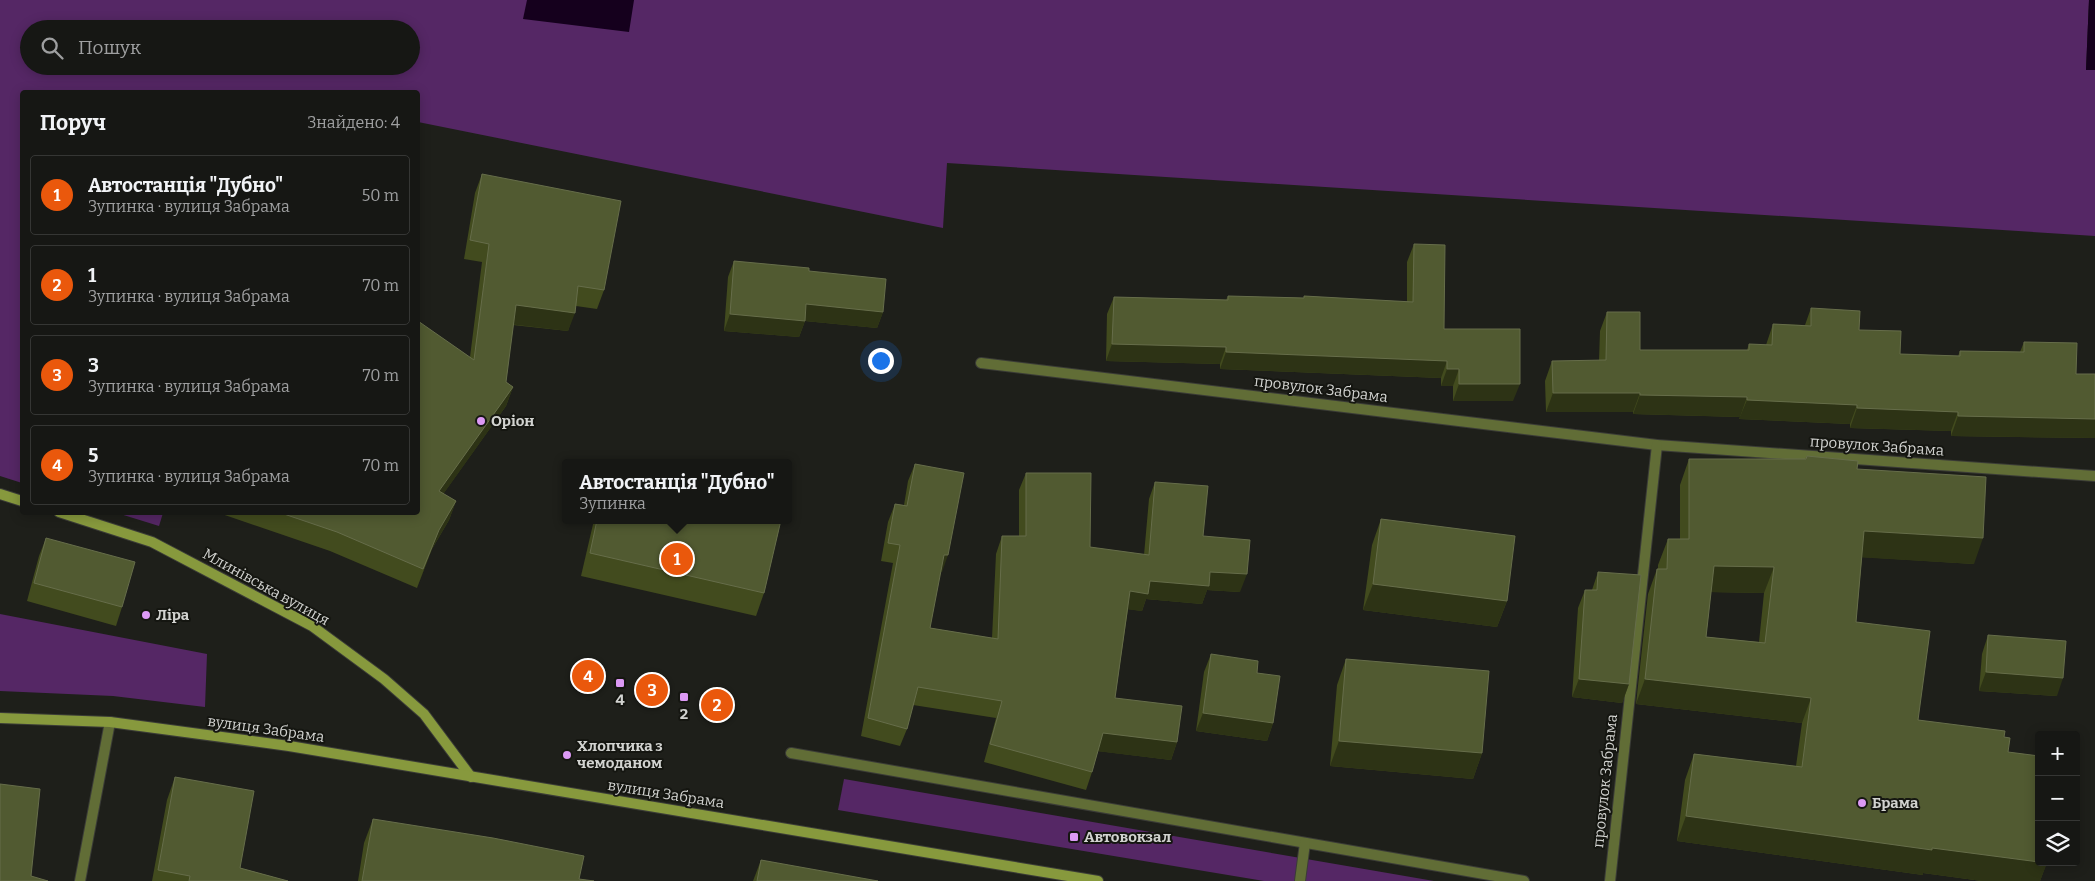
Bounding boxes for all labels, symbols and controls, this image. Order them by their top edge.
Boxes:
search box [20,20,420,75]
icon: search [38,34,66,62]
text: Пошук [78,36,141,59]
text: Поруч [40,110,106,136]
text: Знайдено: 4 [307,113,400,132]
text: Автостанція "Дубно" [88,174,283,197]
text: 1 [54,186,60,205]
text: 50 m [362,186,399,205]
text: Зупинка · вулиця Забрама [88,197,290,216]
text: 1 [88,264,96,287]
text: 2 [52,276,62,295]
text: 70 m [363,276,399,295]
text: Зупинка · вулиця Забрама [88,287,290,306]
your location [868,348,894,374]
text: 3 [88,354,99,377]
text: 3 [52,366,62,385]
text: 70 m [363,366,399,385]
street label: провулок Забрама [1253,372,1389,406]
text: Зупинка · вулиця Забрама [88,377,290,396]
place label: Оріон [491,412,534,430]
marker: Оріон [475,415,487,427]
street label: провулок Забрама [1809,432,1945,460]
text: 5 [88,444,98,467]
text: 4 [52,456,62,475]
text: 70 m [363,456,399,475]
popup [562,459,792,524]
text: Зупинка · вулиця Забрама [88,467,290,486]
text: Автостанція "Дубно" [579,471,775,494]
text: Зупинка [579,494,646,513]
pin: 1 [661,540,693,578]
street label: Млинівська вулиця [199,545,333,629]
place label: Ліра [156,606,190,624]
marker: Ліра [140,609,152,621]
pin: 4 [572,657,604,695]
pin: 3 [636,671,668,709]
marker: 4 [614,677,626,689]
pin: 2 [701,686,733,724]
place label: 4 [615,691,625,709]
marker: 2 [678,691,690,703]
place label: 2 [680,705,688,723]
street label: вулиця Забрама [206,712,326,746]
street label: провулок Забрама [1589,713,1621,849]
map controls [2035,731,2080,866]
button: + [2035,731,2080,776]
place label: Хлопчика з чемоданом [577,737,663,772]
marker: Хлопчика з чемоданом [561,749,573,761]
street label: вулиця Забрама [606,776,726,812]
button: − [2035,776,2080,821]
place label: Брама [1872,794,1919,812]
marker: Брама [1856,797,1868,809]
button: layers [2035,821,2080,866]
place label: Автовокзал [1084,828,1172,846]
marker: Автовокзал [1068,831,1080,843]

